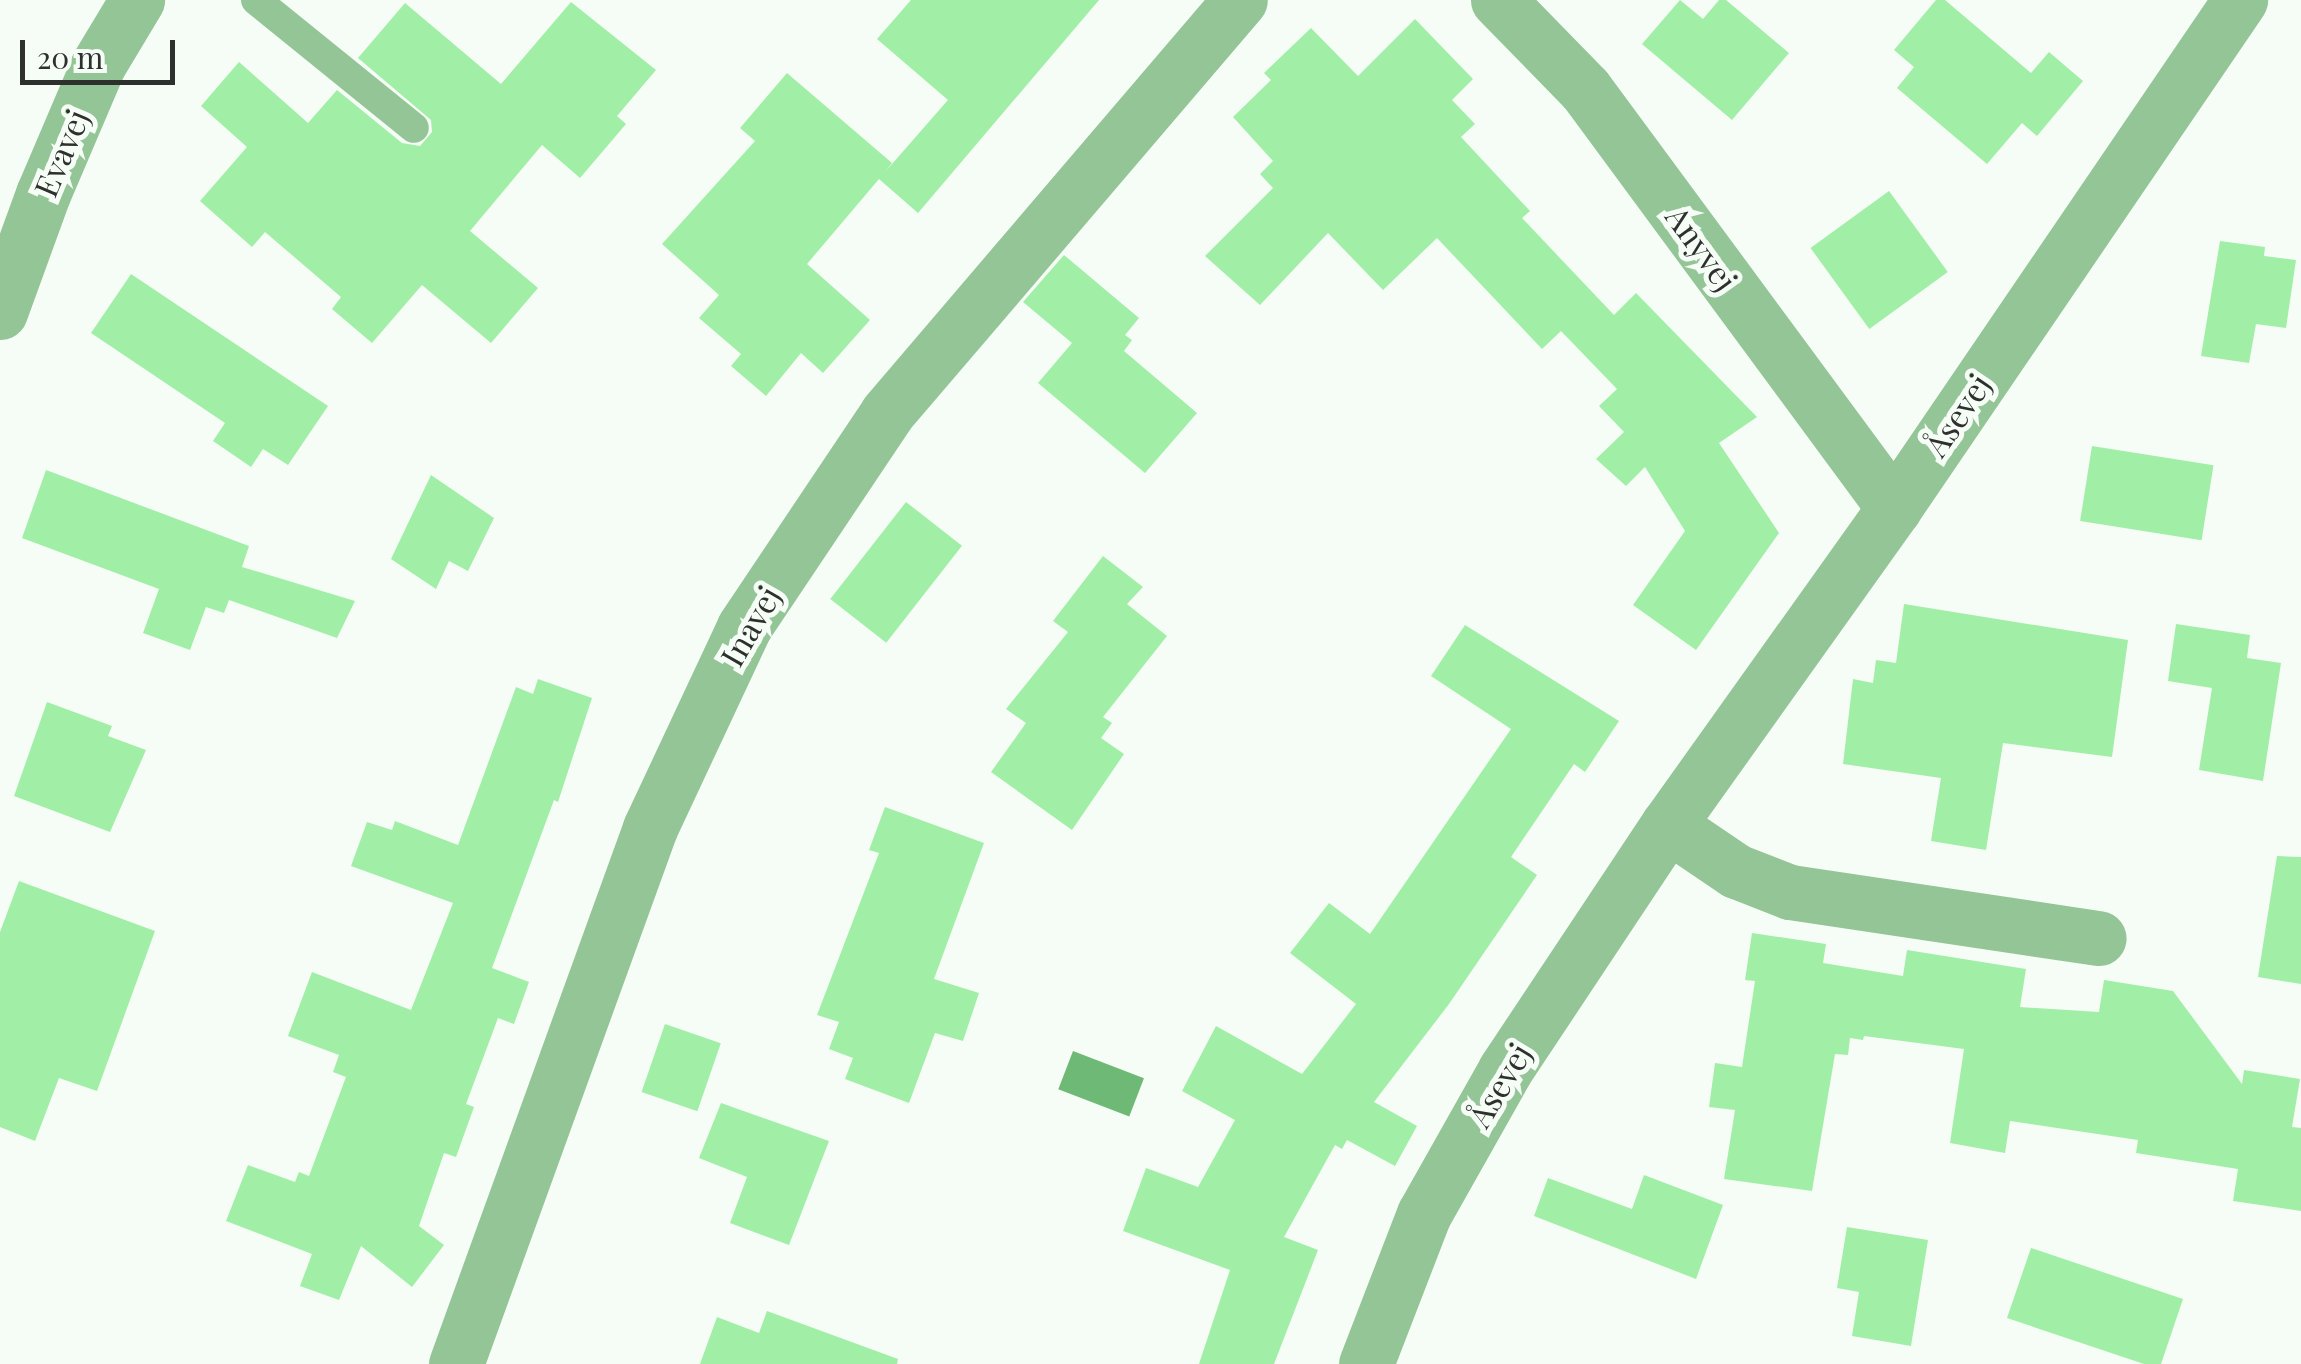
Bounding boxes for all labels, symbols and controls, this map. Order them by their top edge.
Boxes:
scale bar [25,20,180,82]
text: 20 m [37,37,103,77]
street label: Evavej [26,104,96,202]
street label: Anyvej [1658,198,1746,298]
street label: Åsevej [1916,367,1998,463]
street label: Inavej [712,579,788,673]
street label: Åsevej [1459,1036,1539,1134]

